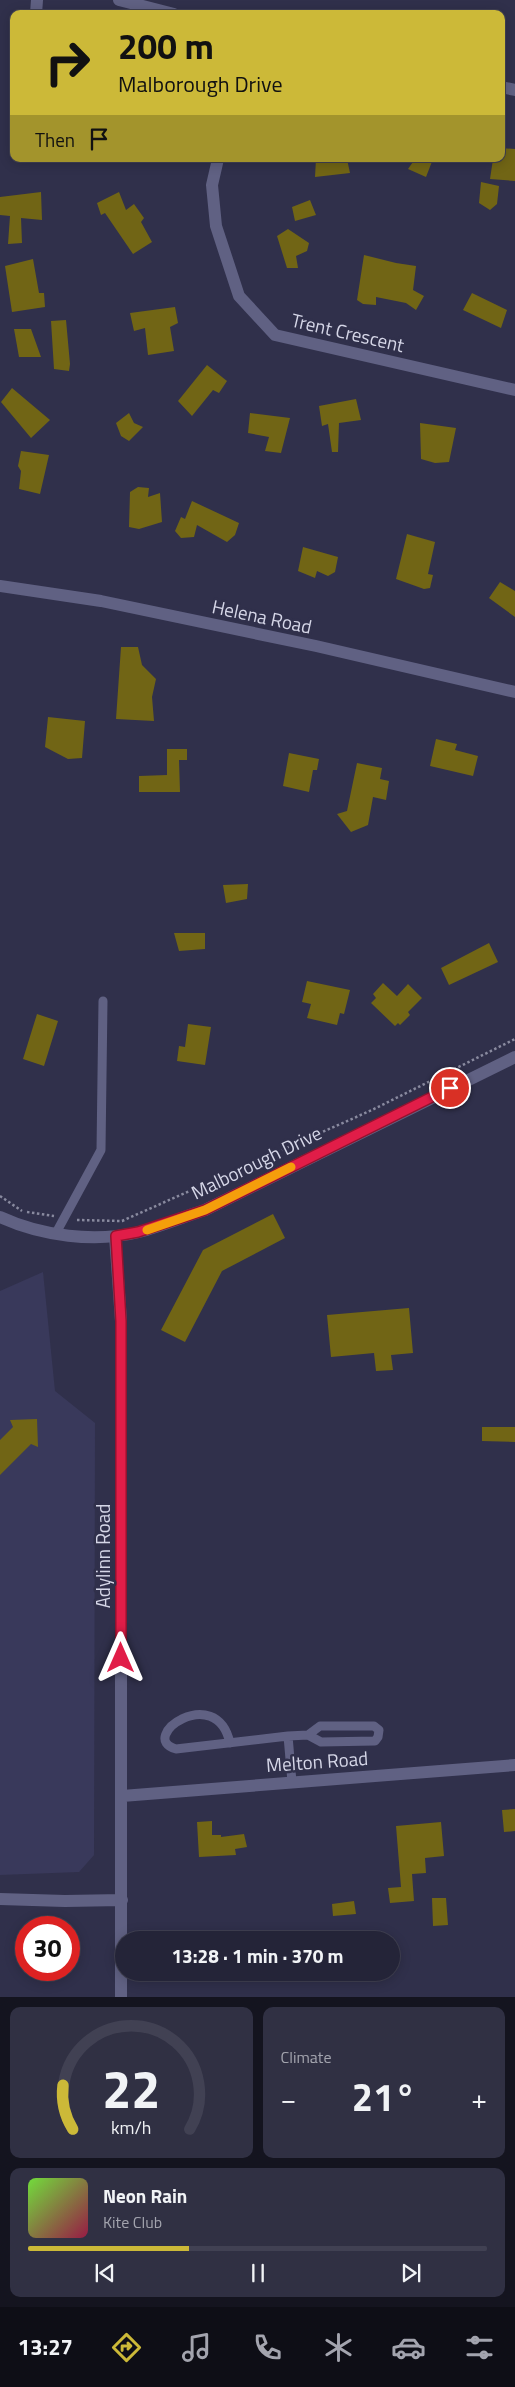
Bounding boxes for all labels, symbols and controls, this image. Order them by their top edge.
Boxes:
text: 200 m [118,19,214,73]
icon: right [35,30,100,95]
text: Malborough Drive [118,67,283,101]
text: Then [35,125,75,154]
icon: arrive [85,125,113,153]
street label: Trent Crescent [289,305,408,359]
street label: Helena Road [209,591,315,641]
pin [429,1067,471,1109]
icon: arrive [436,1074,464,1102]
street label: Malborough Drive [186,1118,326,1206]
street label: Adylinn Road [88,1504,117,1608]
position arrow [94,1631,146,1683]
street label: Melton Road [265,1743,369,1779]
speed limit sign: 30 [15,1916,80,1981]
text: 13:28 · 1 min · 370 m [171,1941,344,1970]
text: Climate [281,2045,332,2069]
text: 22 [102,2049,160,2128]
text: 21° [352,2068,416,2126]
text: − [281,2077,296,2120]
text: + [471,2077,487,2120]
text: km/h [111,2114,151,2141]
text: Neon Rain [103,2181,187,2210]
text: Kite Club [103,2210,162,2234]
icon: previous [91,2259,119,2287]
icon: pause [244,2259,272,2287]
icon: next [397,2259,425,2287]
text: 13:27 [18,2330,73,2364]
icon: directions [109,2330,144,2365]
icon: music [179,2330,214,2365]
icon: phone [250,2330,285,2365]
icon: climate [321,2330,356,2365]
icon: car [391,2330,426,2365]
icon: filters [462,2330,497,2365]

